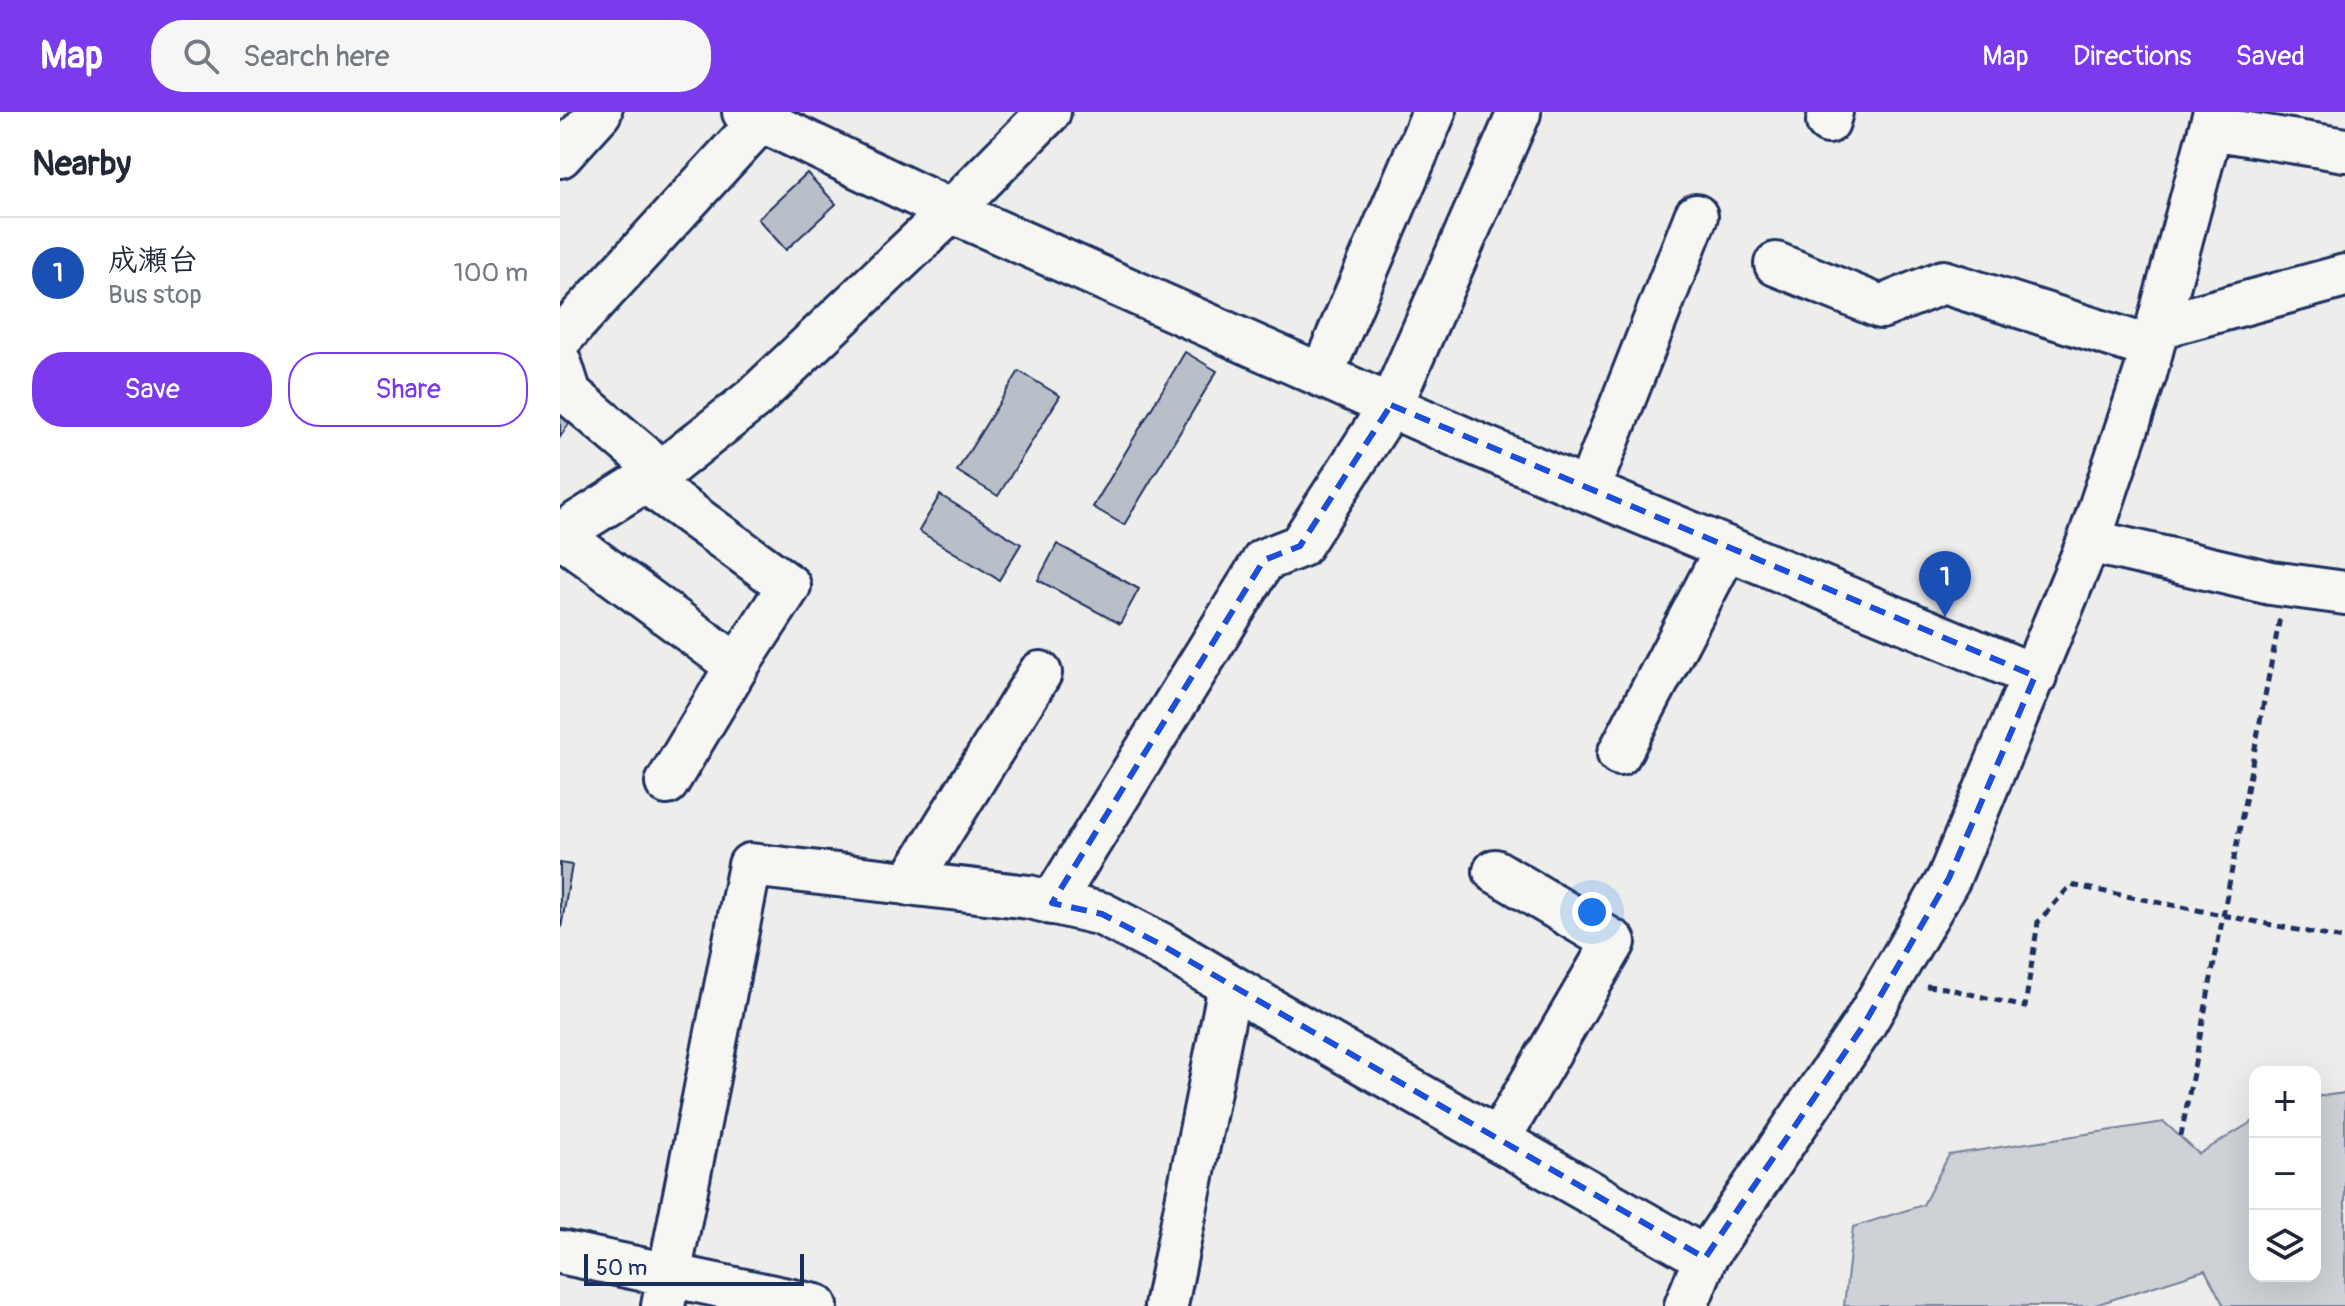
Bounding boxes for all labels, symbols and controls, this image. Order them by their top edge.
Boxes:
search box [151,20,711,92]
text: Map [40,32,103,80]
icon: search [179,34,223,78]
text: Search here [243,38,390,75]
text: Map [1982,39,2029,74]
text: Directions [2073,39,2192,74]
text: Saved [2236,39,2305,74]
text: Nearby [32,143,131,186]
text: 成瀬台 [108,242,198,279]
text: 1 [53,257,63,289]
text: 100 m [454,257,528,289]
text: Bus stop [108,279,202,311]
button: Save [32,352,272,427]
button: Share [288,352,528,427]
pin: 1 [1919,551,1971,617]
your location [1572,892,1612,932]
map controls [2249,1066,2321,1282]
button: + [2249,1066,2321,1138]
button: − [2249,1138,2321,1210]
button: layers [2249,1210,2321,1282]
scale bar [584,1250,804,1286]
text: 50 m [596,1254,647,1282]

